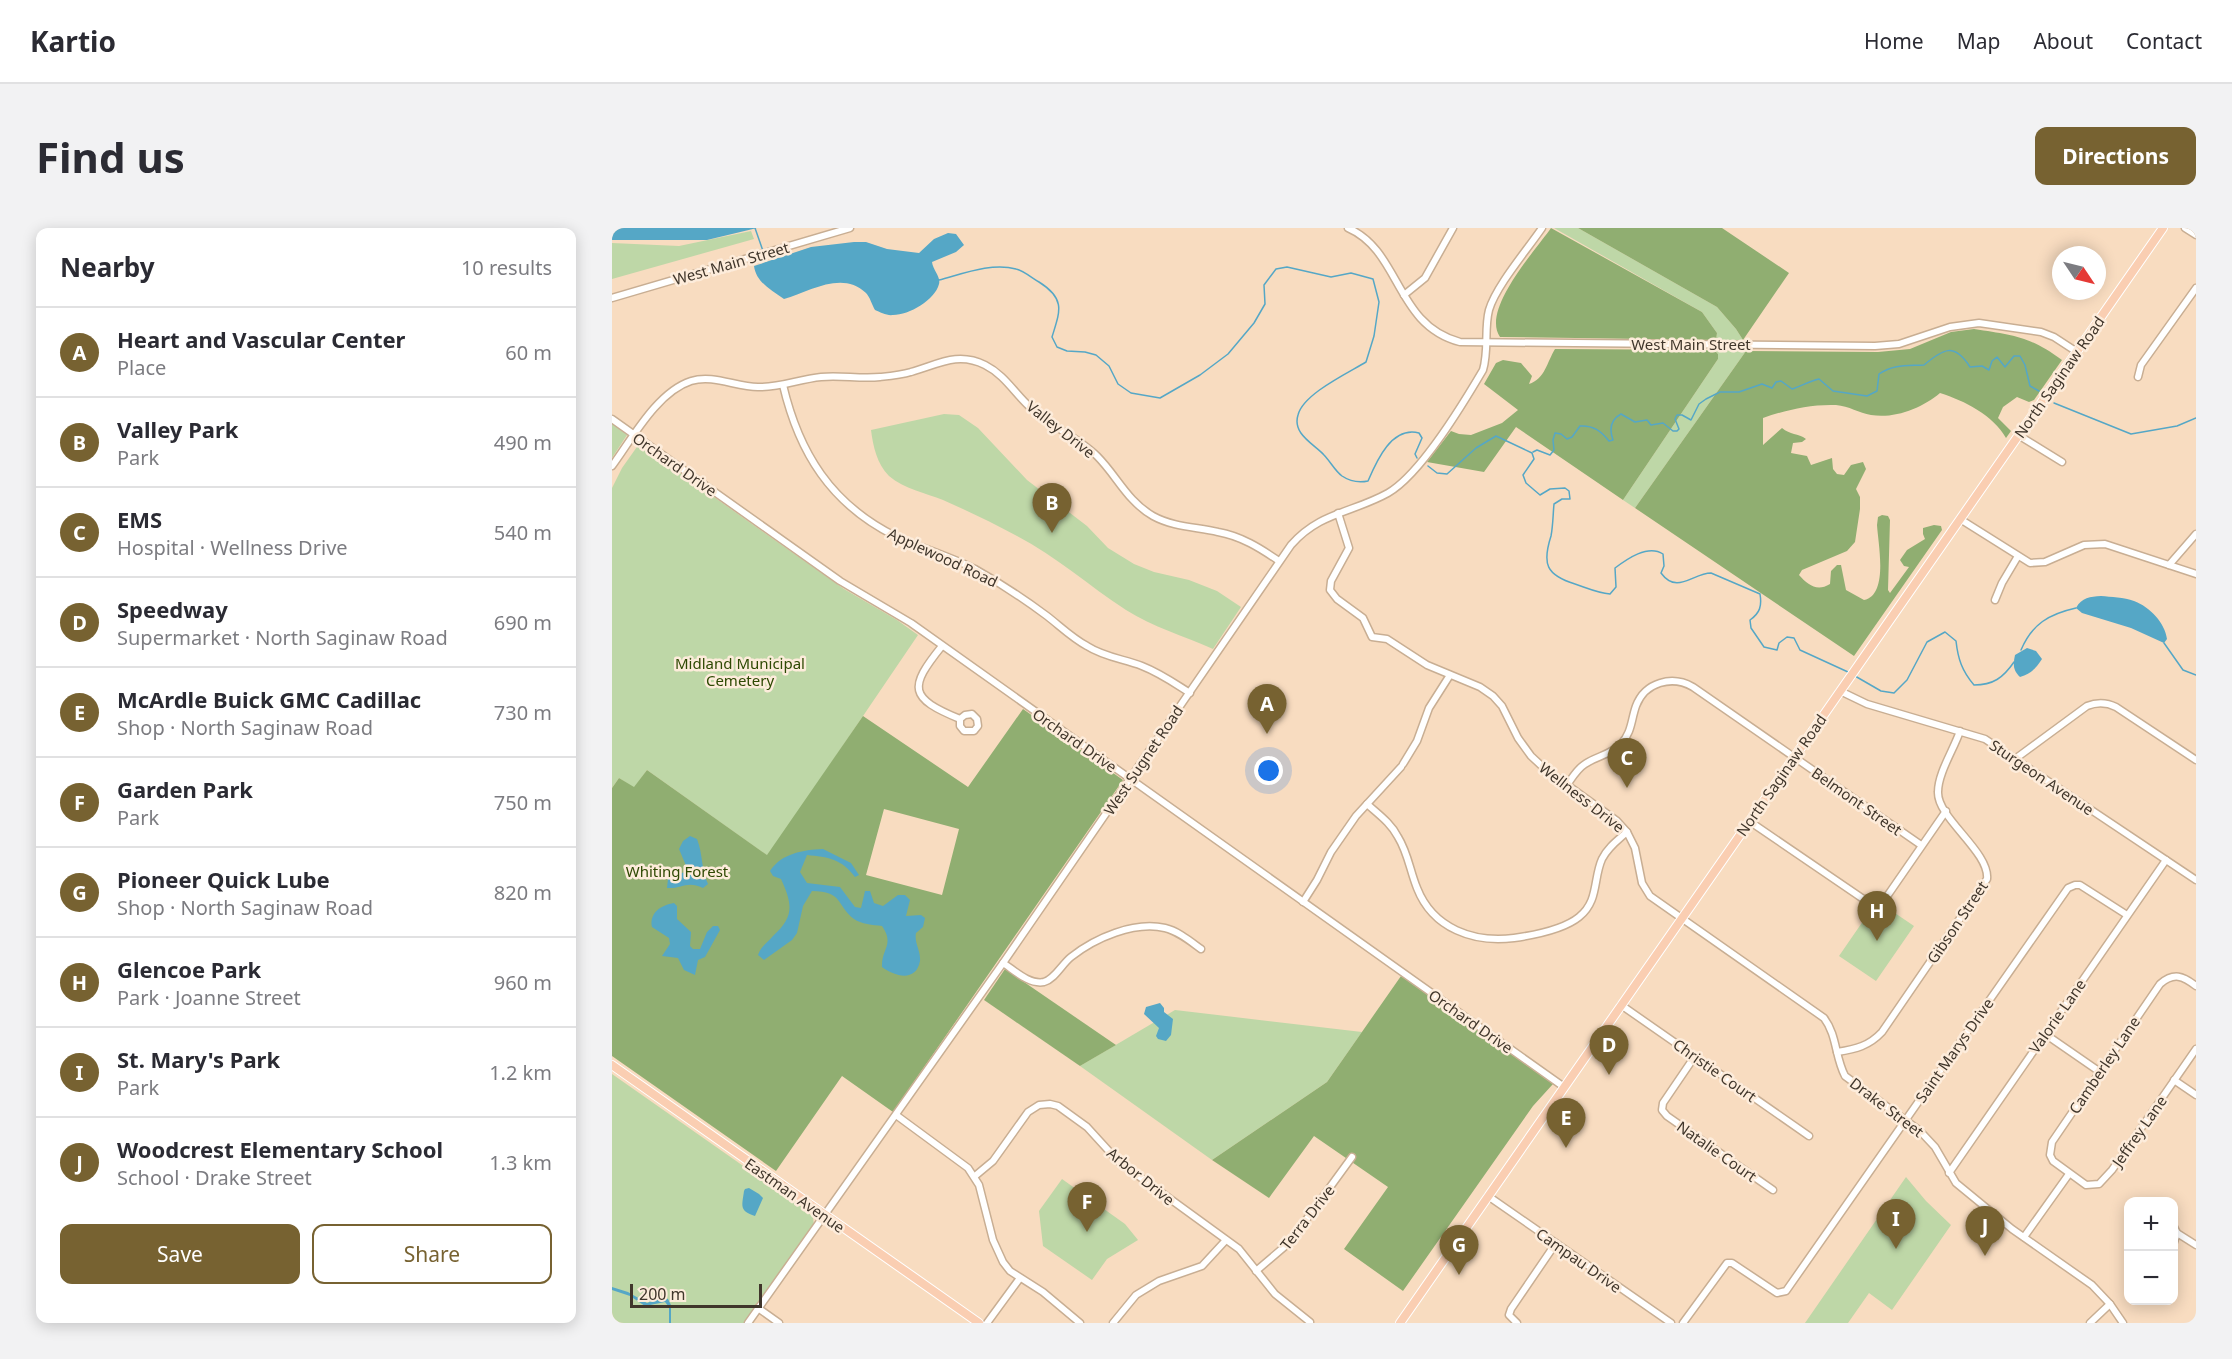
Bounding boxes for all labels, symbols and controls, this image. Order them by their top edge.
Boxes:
text: Kartio [30,22,116,60]
text: Home [1864,27,1924,55]
text: Map [1957,27,2000,55]
text: About [2033,27,2093,55]
text: Contact [2126,27,2202,55]
button: Directions [2035,127,2196,185]
text: Find us [36,128,185,185]
street label: West Main Street [671,237,792,289]
north arrow [2052,246,2106,300]
text: Nearby [60,249,155,285]
text: 10 results [461,254,552,281]
street label: North Saginaw Road [2009,312,2109,442]
text: Heart and Vascular Center [117,324,405,354]
street label: West Main Street [1631,334,1751,354]
text: A [73,339,86,366]
text: 60 m [505,339,552,366]
text: Place [117,354,166,381]
street label: Valley Drive [1023,396,1099,462]
text: Valley Park [117,414,238,444]
street label: Orchard Drive [629,428,721,500]
text: B [73,429,86,456]
text: 490 m [494,429,552,456]
text: Park [117,444,159,471]
pin: B [1032,484,1072,533]
text: EMS [117,504,162,534]
text: C [73,519,86,546]
text: 540 m [494,519,552,546]
street label: Applewood Road [885,523,1001,591]
text: Hospital · Wellness Drive [117,534,348,561]
text: Speedway [117,594,228,624]
text: D [72,609,87,636]
text: 690 m [494,609,552,636]
text: Supermarket · North Saginaw Road [117,624,448,651]
park label: Midland Municipal Cemetery [675,653,805,690]
text: McArdle Buick GMC Cadillac [117,684,421,714]
pin: A [1248,684,1286,734]
text: E [74,699,85,726]
text: 730 m [494,699,552,726]
street label: West Sugnet Road [1099,701,1187,819]
street label: Orchard Drive [1029,704,1121,776]
street label: North Saginaw Road [1731,710,1831,840]
text: Shop · North Saginaw Road [117,714,373,741]
street label: Sturgeon Avenue [1986,735,2098,819]
pin: C [1608,738,1646,788]
your location [1254,756,1283,785]
street label: Wellness Drive [1535,757,1629,837]
street label: Belmont Street [1808,763,1906,840]
text: Garden Park [117,774,253,804]
text: F [74,789,85,816]
text: 750 m [494,789,552,816]
text: Park [117,804,159,831]
park label: Whiting Forest [626,861,729,881]
text: Pioneer Quick Lube [117,864,330,894]
street label: Gibson Street [1922,876,1992,967]
text: G [72,879,87,906]
text: 820 m [494,879,552,906]
pin: H [1858,892,1896,941]
text: Shop · North Saginaw Road [117,894,373,921]
text: Glencoe Park [117,954,261,984]
text: H [72,969,87,996]
text: 960 m [494,969,552,996]
street label: Valorie Lane [2024,975,2090,1057]
text: Park · Joanne Street [117,984,301,1011]
street label: Orchard Drive [1425,985,1517,1057]
street label: Saint Marys Drive [1910,994,1998,1106]
street label: Camberley Lane [2064,1012,2144,1118]
pin: D [1590,1026,1628,1075]
street label: Christie Court [1669,1034,1761,1106]
text: St. Mary's Park [117,1044,280,1074]
text: I [76,1059,83,1086]
text: 1.2 km [489,1059,552,1086]
street label: Drake Street [1846,1073,1928,1142]
text: Park [117,1074,159,1101]
street label: Jeffrey Lane [2106,1091,2171,1172]
pin: E [1546,1098,1586,1148]
street label: Natalie Court [1673,1116,1761,1186]
text: Woodcrest Elementary School [117,1134,443,1164]
street label: Arbor Drive [1103,1143,1179,1209]
text: J [76,1149,83,1176]
text: 1.3 km [489,1149,552,1176]
street label: Eastman Avenue [741,1153,849,1237]
text: School · Drake Street [117,1164,312,1191]
street label: Terra Drive [1275,1180,1339,1254]
pin: F [1068,1182,1106,1232]
map controls [2124,1197,2178,1305]
button: + [2124,1197,2178,1251]
pin: I [1876,1200,1916,1249]
pin: J [1966,1206,2004,1256]
street label: Campau Drive [1532,1223,1626,1297]
button: Save [60,1224,300,1284]
button: Share [312,1224,552,1284]
pin: G [1440,1226,1478,1275]
button: − [2124,1251,2178,1305]
scale bar [630,1281,762,1308]
text: 200 m [639,1283,686,1305]

